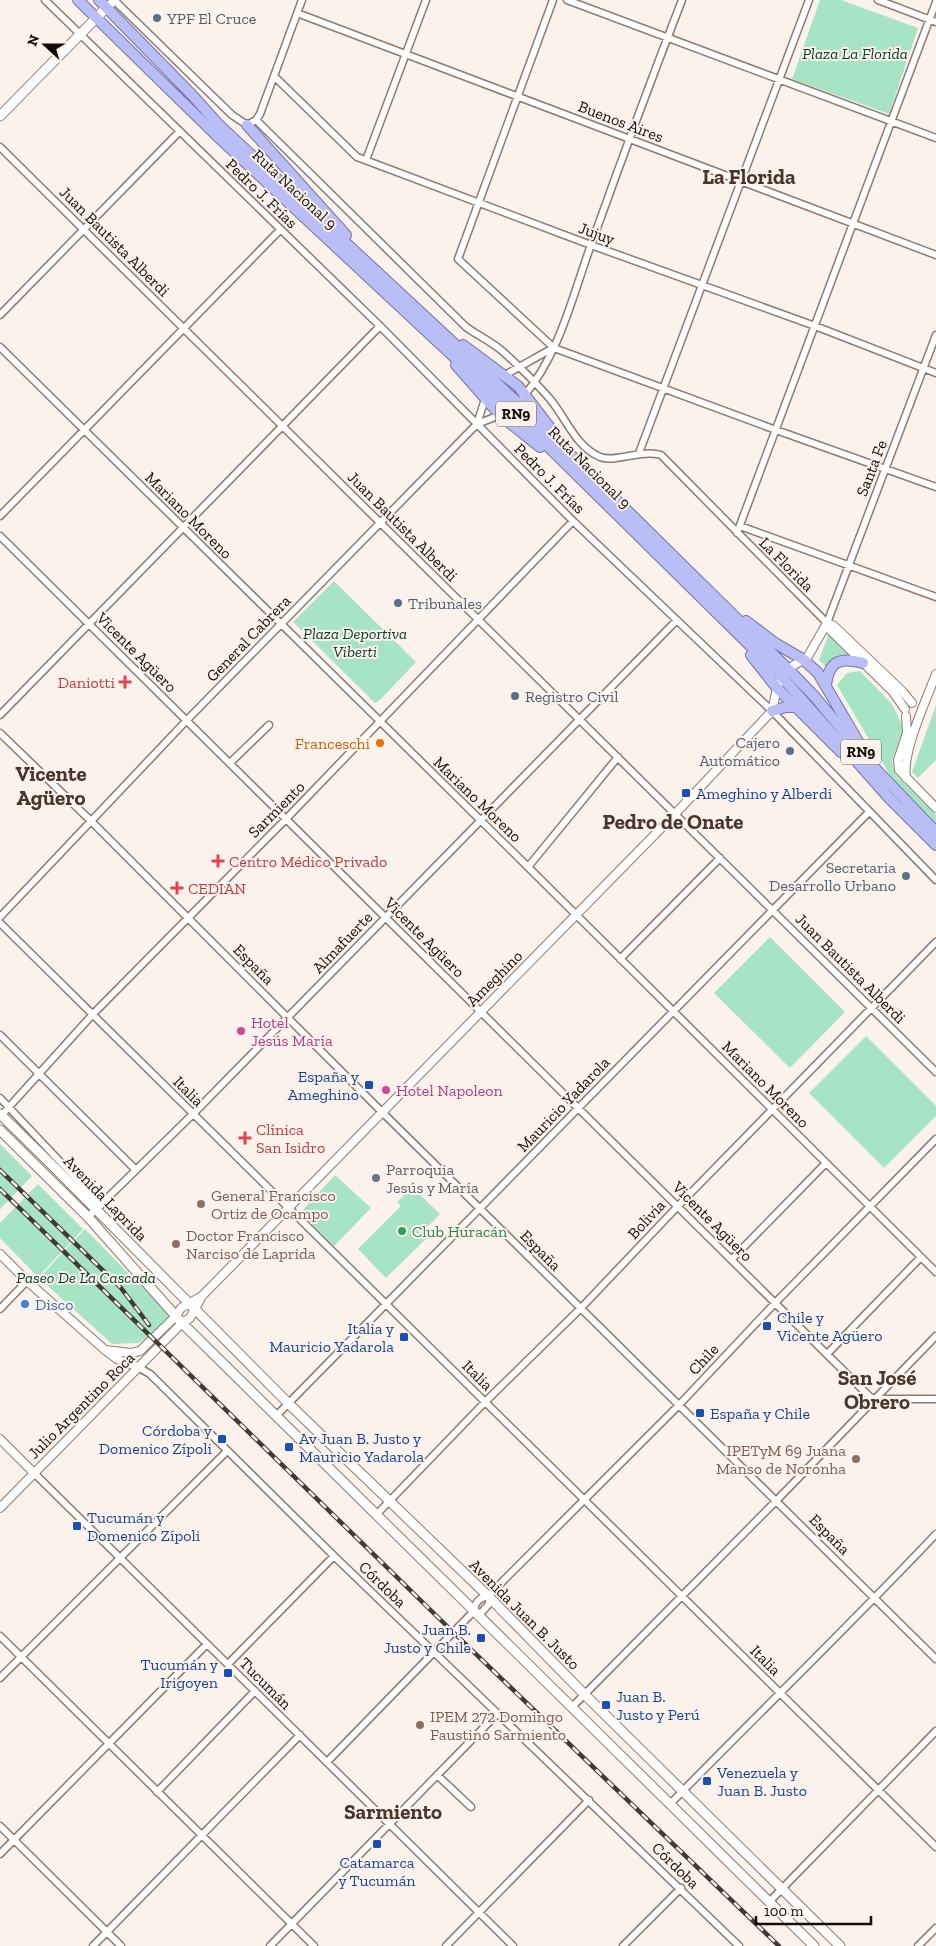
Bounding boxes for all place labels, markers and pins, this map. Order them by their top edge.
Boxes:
place label: YPF El Cruce [166,9,256,28]
marker: YPF El Cruce [151,12,163,24]
place label: Tribunales [408,594,482,613]
marker: Tribunales [392,597,404,609]
place label: Daniotti [58,673,116,692]
marker: Daniotti [119,676,131,688]
place label: Registro Civil [525,687,618,706]
marker: Registro Civil [509,690,521,702]
place label: Cajero Automático [699,733,780,770]
place label: Franceschi [295,734,371,753]
marker: Franceschi [374,737,386,749]
marker: Cajero Automático [784,745,796,757]
place label: Ameghino y Alberdi [696,784,833,803]
marker: Ameghino y Alberdi [680,787,692,799]
place label: Centro Médico Privado [229,852,387,871]
marker: Centro Médico Privado [211,854,225,868]
place label: Secretaria Desarrollo Urbano [769,858,896,895]
marker: Secretaria Desarrollo Urbano [900,870,912,882]
place label: CEDIAN [188,879,246,898]
marker: CEDIAN [170,881,184,895]
place label: Hotel Jesús María [251,1013,333,1050]
marker: Hotel Jesús María [235,1025,247,1037]
place label: España y Ameghino [288,1067,360,1104]
marker: España y Ameghino [363,1079,375,1091]
place label: Hotel Napoleon [396,1081,503,1100]
marker: Hotel Napoleon [380,1084,392,1096]
place label: Clínica San Isidro [256,1120,325,1157]
marker: Clínica San Isidro [238,1131,252,1145]
place label: Parroquia Jesús y María [386,1160,479,1197]
marker: Parroquia Jesús y María [370,1172,382,1184]
place label: General Francisco Ortiz de Ocampo [211,1186,336,1223]
marker: General Francisco Ortiz de Ocampo [195,1198,207,1210]
place label: Club Huracán [412,1222,508,1241]
marker: Club Huracán [396,1225,408,1237]
place label: Doctor Francisco Narciso de Laprida [186,1226,316,1263]
marker: Doctor Francisco Narciso de Laprida [170,1238,182,1250]
place label: Disco [35,1295,73,1314]
marker: Disco [19,1298,31,1310]
place label: Chile y Vicente Agüero [776,1308,883,1345]
place label: Italia y Mauricio Yadarola [269,1319,395,1356]
marker: Chile y Vicente Agüero [761,1320,773,1332]
marker: Italia y Mauricio Yadarola [398,1331,410,1343]
place label: España y Chile [710,1404,810,1423]
marker: España y Chile [694,1407,706,1419]
place label: Córdoba y Domenico Zípoli [99,1421,213,1458]
place label: Av Juan B. Justo y Mauricio Yadarola [299,1429,424,1466]
marker: Córdoba y Domenico Zípoli [216,1433,228,1445]
marker: Av Juan B. Justo y Mauricio Yadarola [283,1441,295,1453]
place label: IPETyM 69 Juana Manso de Noronha [716,1441,846,1478]
marker: IPETyM 69 Juana Manso de Noronha [850,1453,862,1465]
place label: Tucumán y Domenico Zípoli [87,1508,201,1545]
marker: Tucumán y Domenico Zípoli [71,1520,83,1532]
place label: Juan B. Justo y Chile [384,1620,471,1657]
marker: Juan B. Justo y Chile [475,1632,487,1644]
place label: Tucumán y Irigoyen [141,1655,219,1692]
marker: Tucumán y Irigoyen [222,1667,234,1679]
place label: Juan B. Justo y Perú [616,1687,700,1724]
marker: Juan B. Justo y Perú [600,1699,612,1711]
place label: IPEM 272 Domingo Faustino Sarmiento [430,1707,566,1744]
marker: IPEM 272 Domingo Faustino Sarmiento [414,1719,426,1731]
place label: Venezuela y Juan B. Justo [716,1763,807,1800]
marker: Venezuela y Juan B. Justo [701,1775,713,1787]
marker: Catamarca y Tucumán [371,1838,383,1850]
place label: Catamarca y Tucumán [338,1853,416,1890]

